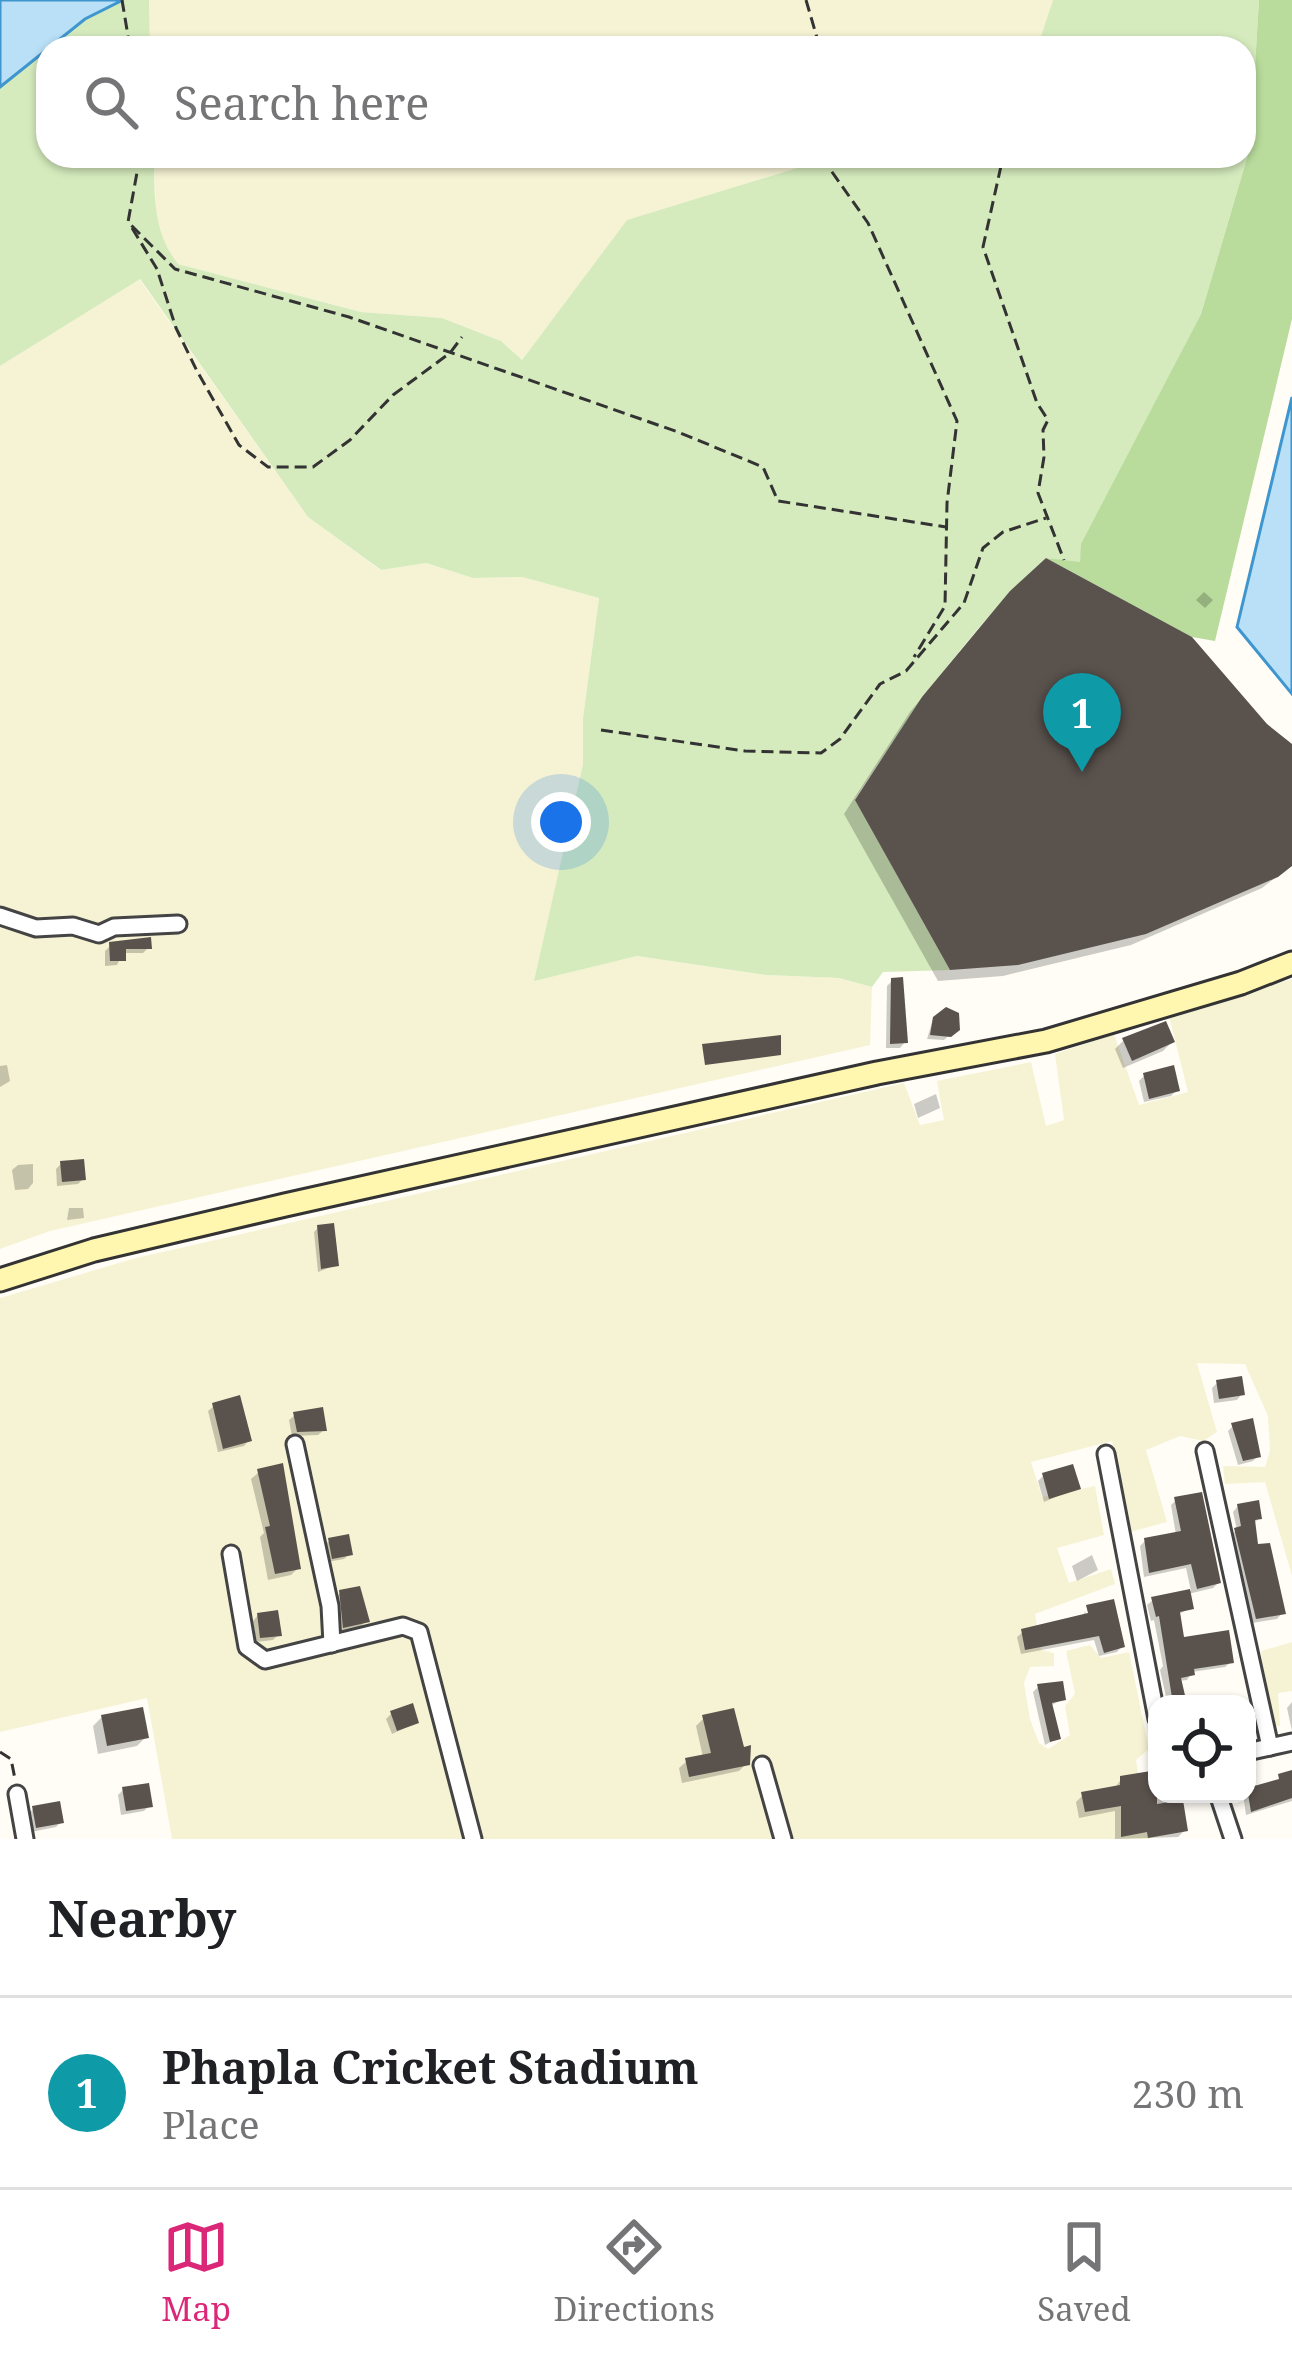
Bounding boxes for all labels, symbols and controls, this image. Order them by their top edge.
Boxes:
search box [36,36,1256,168]
icon: search [78,69,144,135]
text: Search here [174,72,429,133]
pin: 1 [1043,673,1121,772]
your location [531,792,591,852]
map controls [1148,1695,1256,1803]
button: locate [1148,1695,1256,1803]
text: Nearby [48,1882,236,1952]
text: Phapla Cricket Stadium [162,2036,699,2097]
text: 1 [76,2066,98,2119]
text: 230 m [1132,2066,1244,2119]
text: Place [162,2097,260,2150]
tab: Map [161,2214,231,2331]
tab: Directions [553,2214,715,2331]
tab: Saved [1037,2214,1131,2331]

